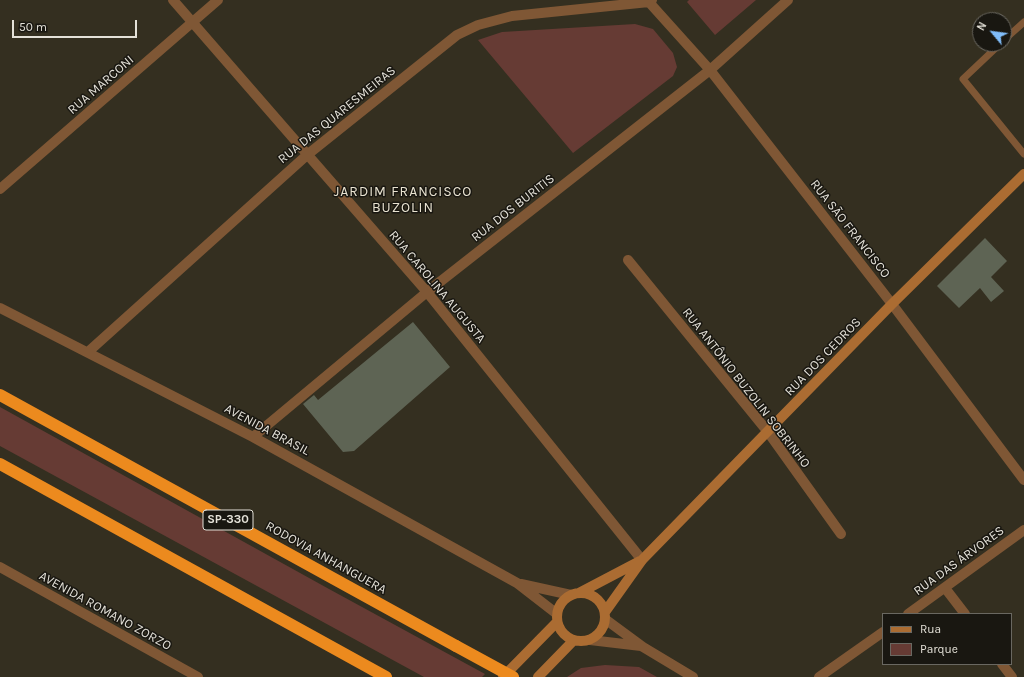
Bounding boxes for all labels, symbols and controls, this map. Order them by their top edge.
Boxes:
scale bar [14,12,139,38]
north arrow [972,12,1012,52]
text: 50 m [19,20,47,34]
text: N [974,20,990,33]
street label: RUA MARCONI [65,52,137,118]
street label: RUA DAS QUARESMEIRAS [275,63,399,167]
street label: RUA DOS BURITIS [468,171,558,245]
street label: RUA SÃO FRANCISCO [807,177,893,281]
district label: JARDIM FRANCISCO BUZOLIN [334,184,472,216]
street label: RUA CAROLINA AUGUSTA [385,228,489,346]
street label: RUA ANTÔNIO BUZOLIN SOBRINHO [679,305,813,471]
street label: RUA DOS CEDROS [782,315,864,399]
street label: AVENIDA BRASIL [222,401,312,459]
road number: SP-330 [203,510,253,530]
street label: RODOVIA ANHANGUERA [263,518,389,598]
street label: RUA DAS ÁRVORES [911,523,1007,599]
street label: AVENIDA ROMANO ZORZO [36,568,174,654]
legend [882,613,1012,665]
text: Rua [920,622,941,636]
text: Parque [920,642,958,656]

